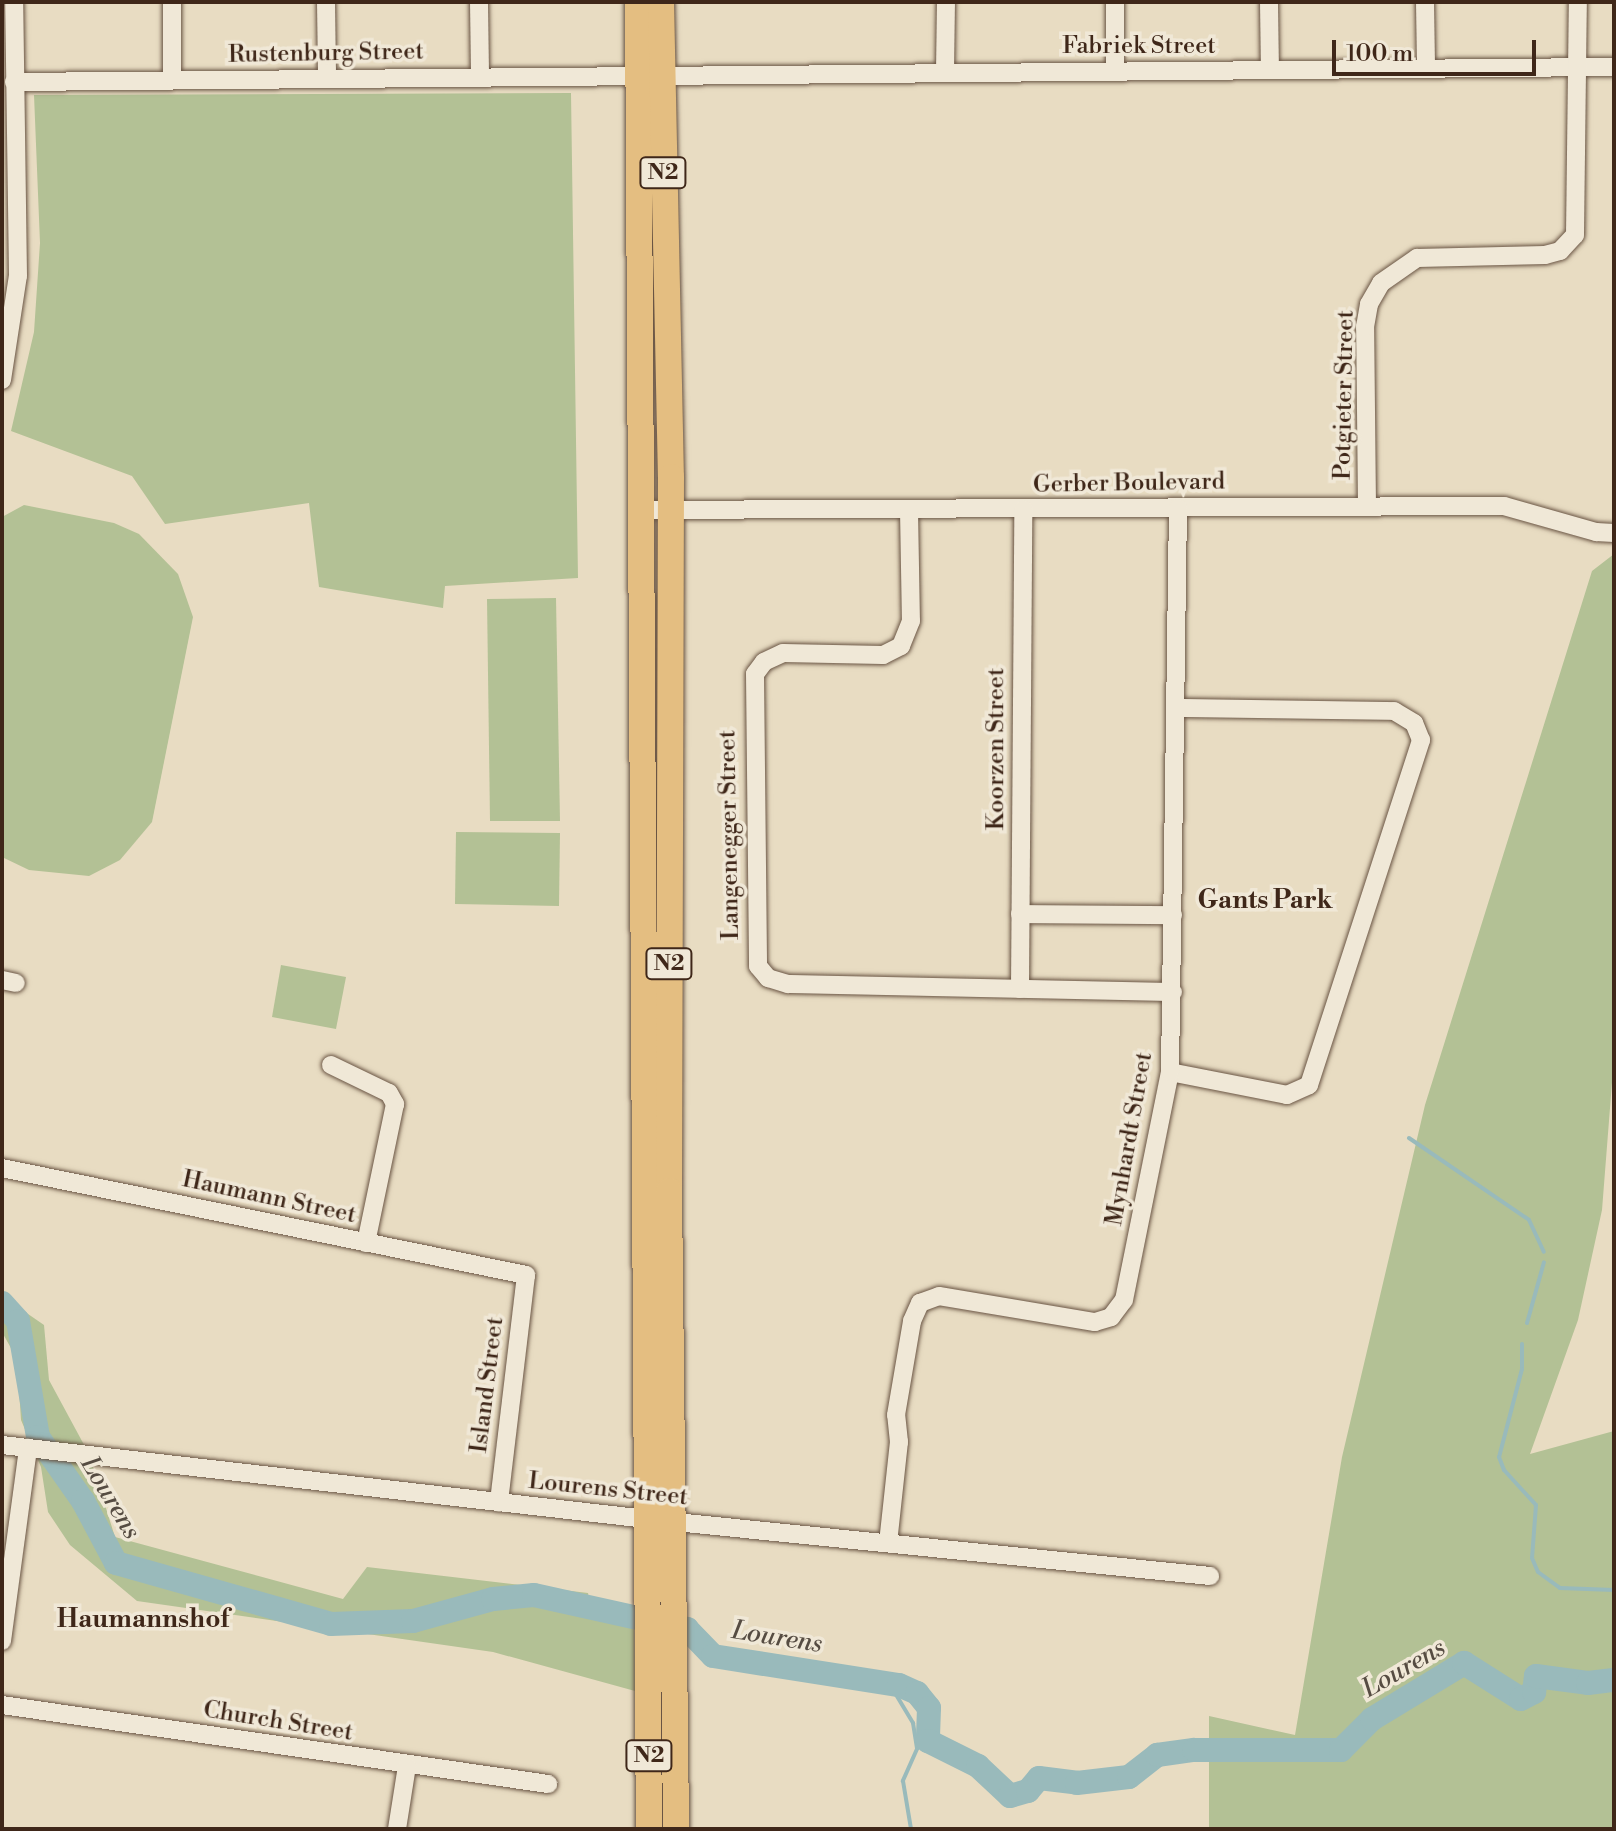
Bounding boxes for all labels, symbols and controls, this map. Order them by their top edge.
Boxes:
scale bar [1336,24,1540,74]
street label: Fabriek Street [1062,33,1216,61]
street label: Rustenburg Street [228,38,424,70]
text: 100 m [1346,39,1413,69]
road number: N2 [639,155,687,191]
street label: Potgieter Street [1329,310,1361,480]
street label: Gerber Boulevard [1033,468,1225,500]
street label: Koorzen Street [983,668,1011,830]
street label: Langenegger Street [714,730,746,940]
district label: Gants Park [1198,885,1332,917]
road number: N2 [645,946,693,982]
street label: Mynhardt Street [1101,1050,1159,1228]
street label: Haumann Street [179,1166,359,1230]
street label: Island Street [465,1315,511,1455]
water label: Lourens [73,1451,147,1545]
street label: Lourens Street [527,1467,689,1513]
district label: Haumannshof [57,1604,229,1636]
water label: Lourens [730,1615,824,1661]
water label: Lourens [1357,1633,1451,1705]
street label: Church Street [201,1696,355,1748]
road number: N2 [625,1738,673,1774]

